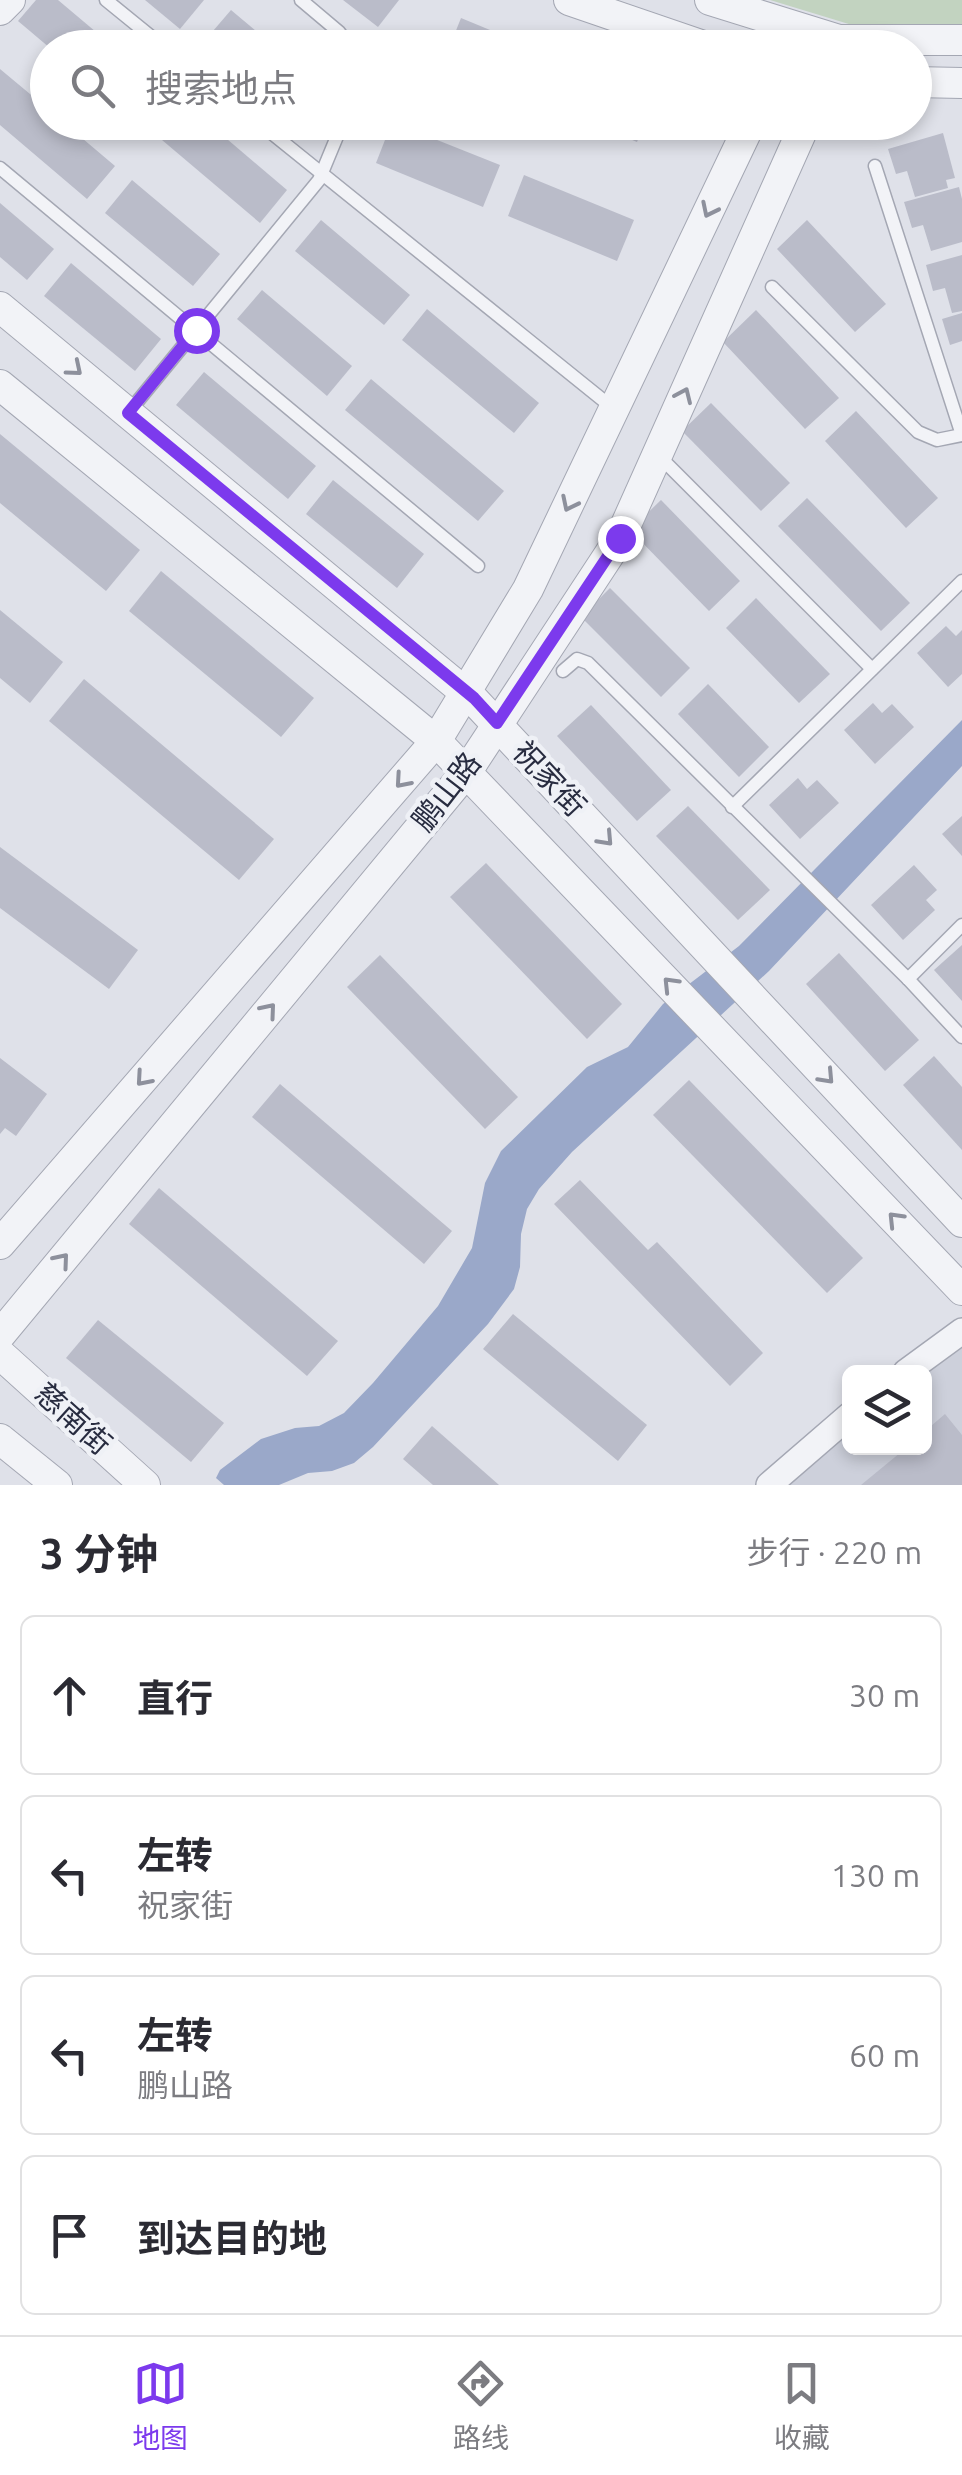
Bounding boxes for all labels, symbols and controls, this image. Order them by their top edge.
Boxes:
search box [30,30,932,140]
icon: search [65,58,120,113]
text: 搜索地点 [145,67,297,109]
one-way arrow [702,200,722,218]
route start [174,308,220,354]
one-way arrow [64,357,82,375]
one-way arrow [672,387,692,405]
one-way arrow [562,493,581,511]
route end [598,516,644,562]
street label: 祝家街 [507,734,593,823]
street label: 鹏山路 [405,745,487,837]
one-way arrow [395,769,413,788]
one-way arrow [594,828,612,846]
one-way arrow [664,977,682,996]
one-way arrow [258,1003,276,1021]
one-way arrow [815,1065,833,1084]
one-way arrow [137,1068,155,1086]
one-way arrow [889,1212,907,1231]
one-way arrow [50,1254,68,1272]
map controls [842,1365,932,1455]
button: layers [842,1365,932,1455]
street label: 慈南街 [29,1376,118,1461]
text: 3 分钟 [40,1530,158,1577]
text: 步行 · 220 m [746,1534,922,1570]
icon: ahead [42,1668,97,1723]
text: 直行 [137,1677,213,1719]
text: 30 m [849,1677,920,1713]
text: 左转 [137,1834,213,1876]
icon: left [42,1848,97,1903]
text: 130 m [831,1857,920,1893]
text: 祝家街 [137,1887,233,1923]
text: 左转 [137,2014,213,2056]
icon: left [42,2028,97,2083]
text: 60 m [849,2037,920,2073]
text: 鹏山路 [137,2067,233,2103]
icon: arrive [42,2208,97,2263]
text: 到达目的地 [137,2217,327,2259]
tab: 地图 [132,2356,188,2456]
tab: 路线 [453,2356,509,2456]
tab: 收藏 [774,2356,830,2456]

